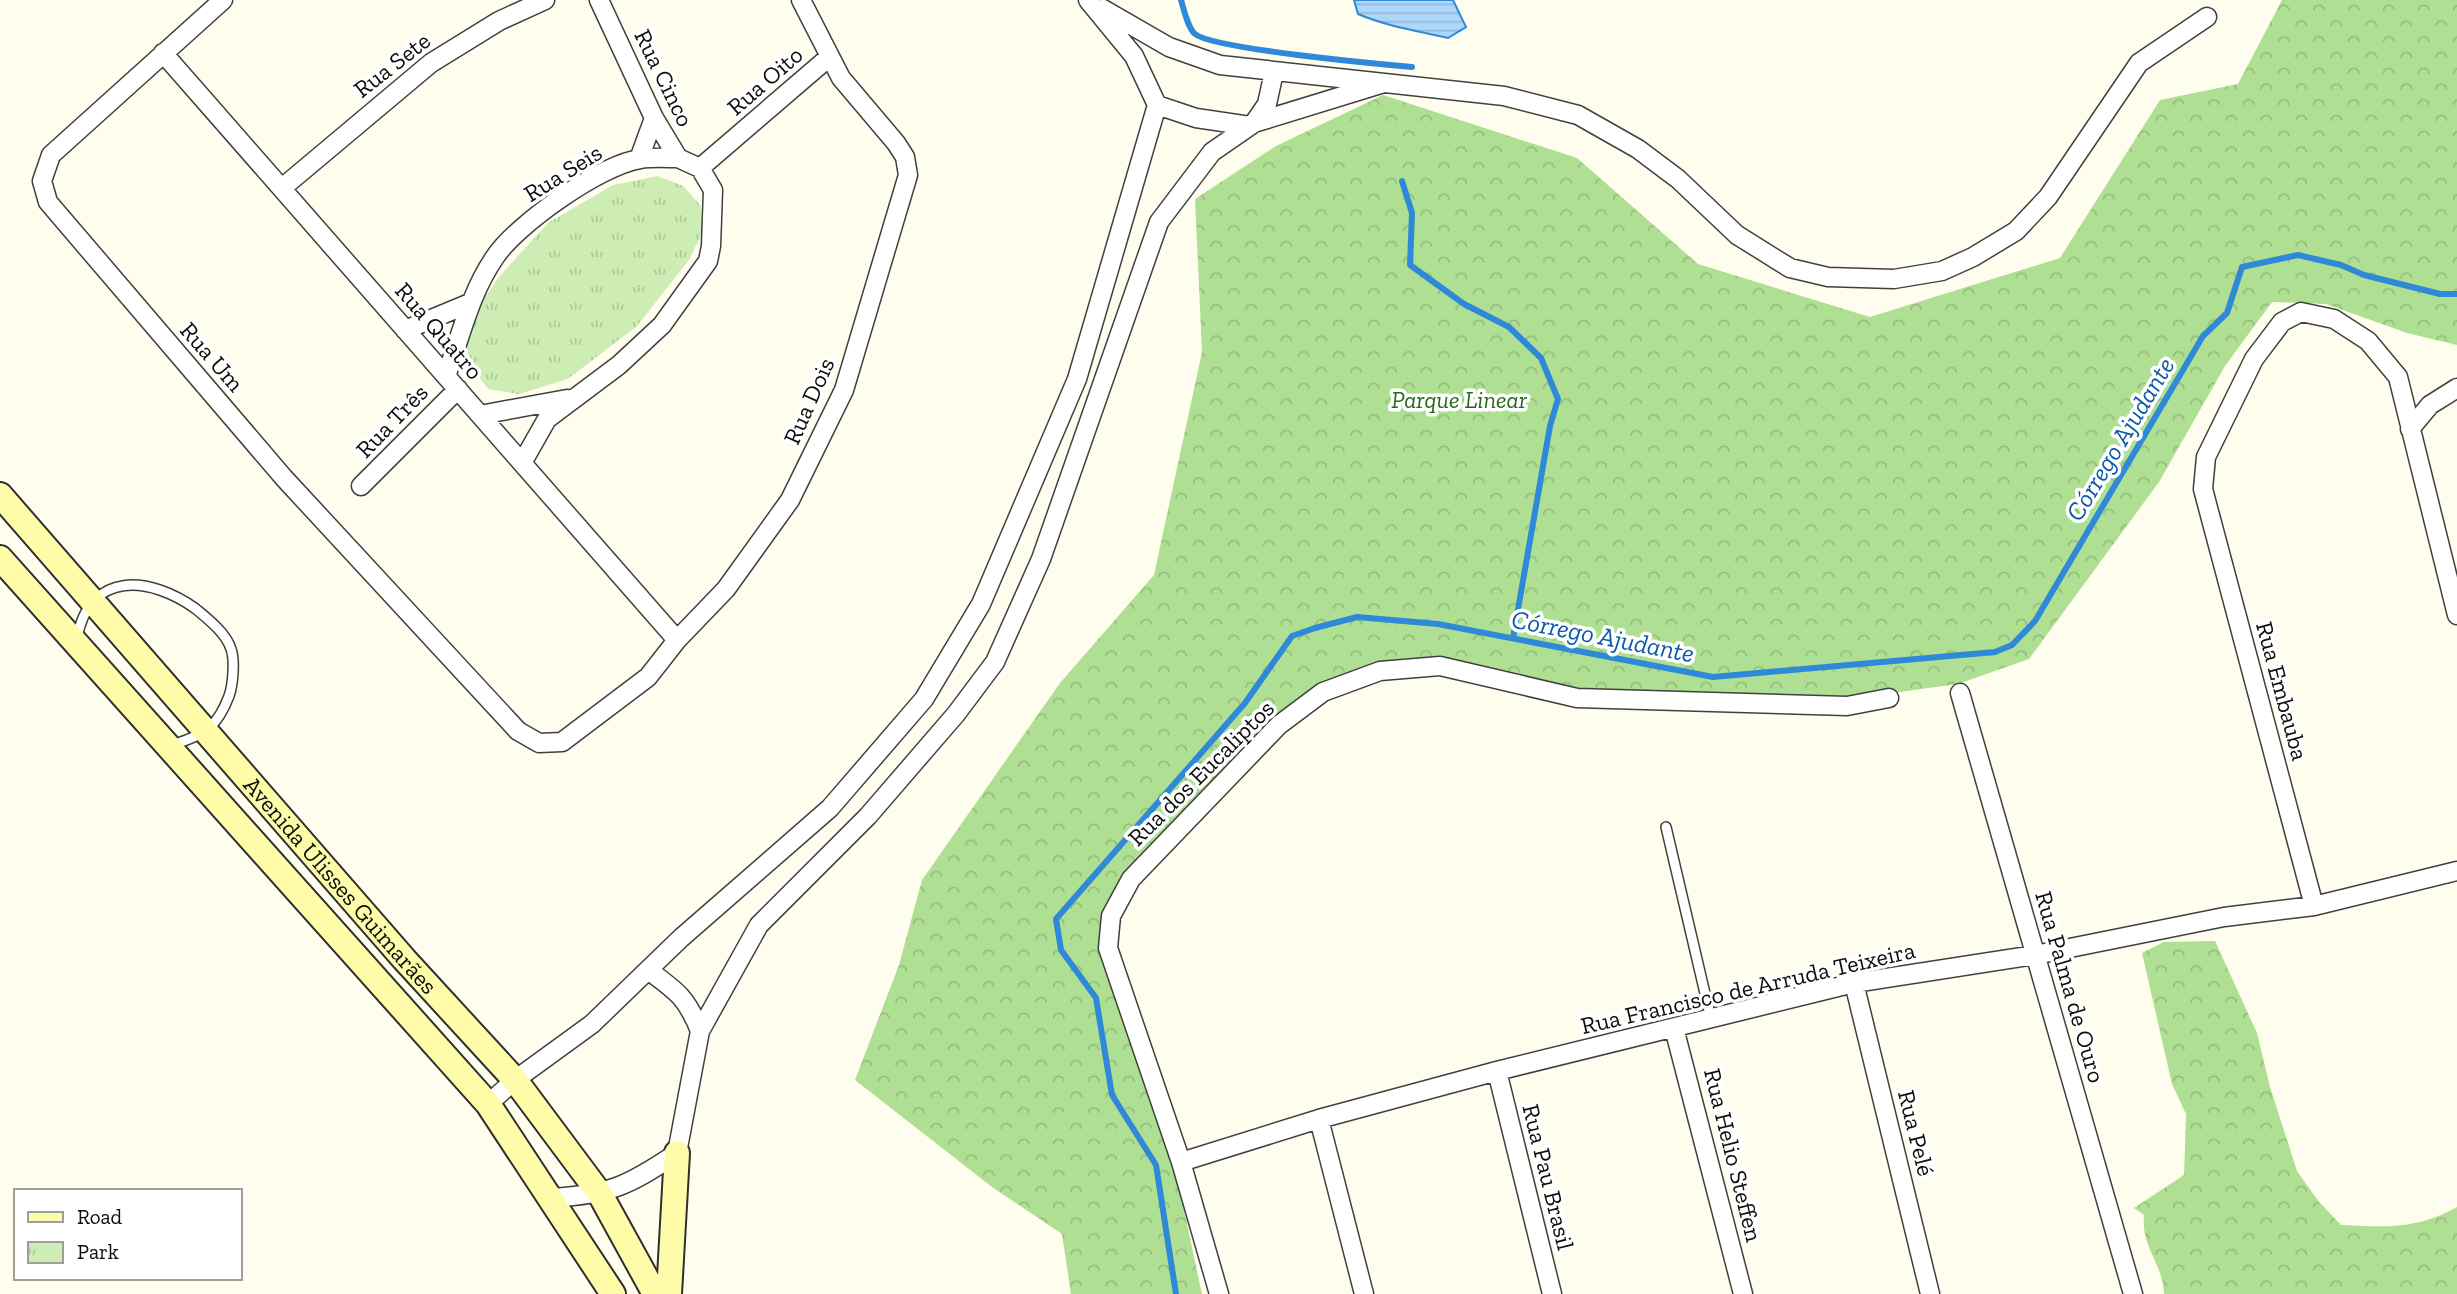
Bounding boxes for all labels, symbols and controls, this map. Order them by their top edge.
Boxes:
street label: Rua Cinco [628,24,700,131]
street label: Rua Sete [347,26,436,104]
street label: Rua Oito [721,40,808,121]
street label: Rua Seis [518,137,607,208]
street label: Rua Quatro [389,276,489,385]
street label: Rua Um [174,316,251,398]
water label: Córrego Ajudante [2059,351,2181,527]
street label: Rua Dois [777,353,840,449]
street label: Rua Três [350,378,434,464]
park label: Parque Linear [1391,385,1528,414]
water label: Córrego Ajudante [1509,603,1697,669]
street label: Rua Embauba [2250,618,2315,764]
street label: Rua dos Eucaliptos [1121,693,1280,852]
street label: Avenida Ulisses Guimarães [238,770,444,1000]
street label: Rua Palma de Ouro [2029,888,2112,1086]
street label: Rua Francisco de Arruda Teixeira [1578,935,1918,1040]
street label: Rua Helio Steffen [1698,1065,1769,1245]
street label: Rua Pelé [1892,1087,1941,1179]
street label: Rua Pau Brasil [1516,1101,1581,1253]
legend [14,1189,242,1280]
text: Road [77,1204,123,1229]
text: Park [77,1239,119,1264]

